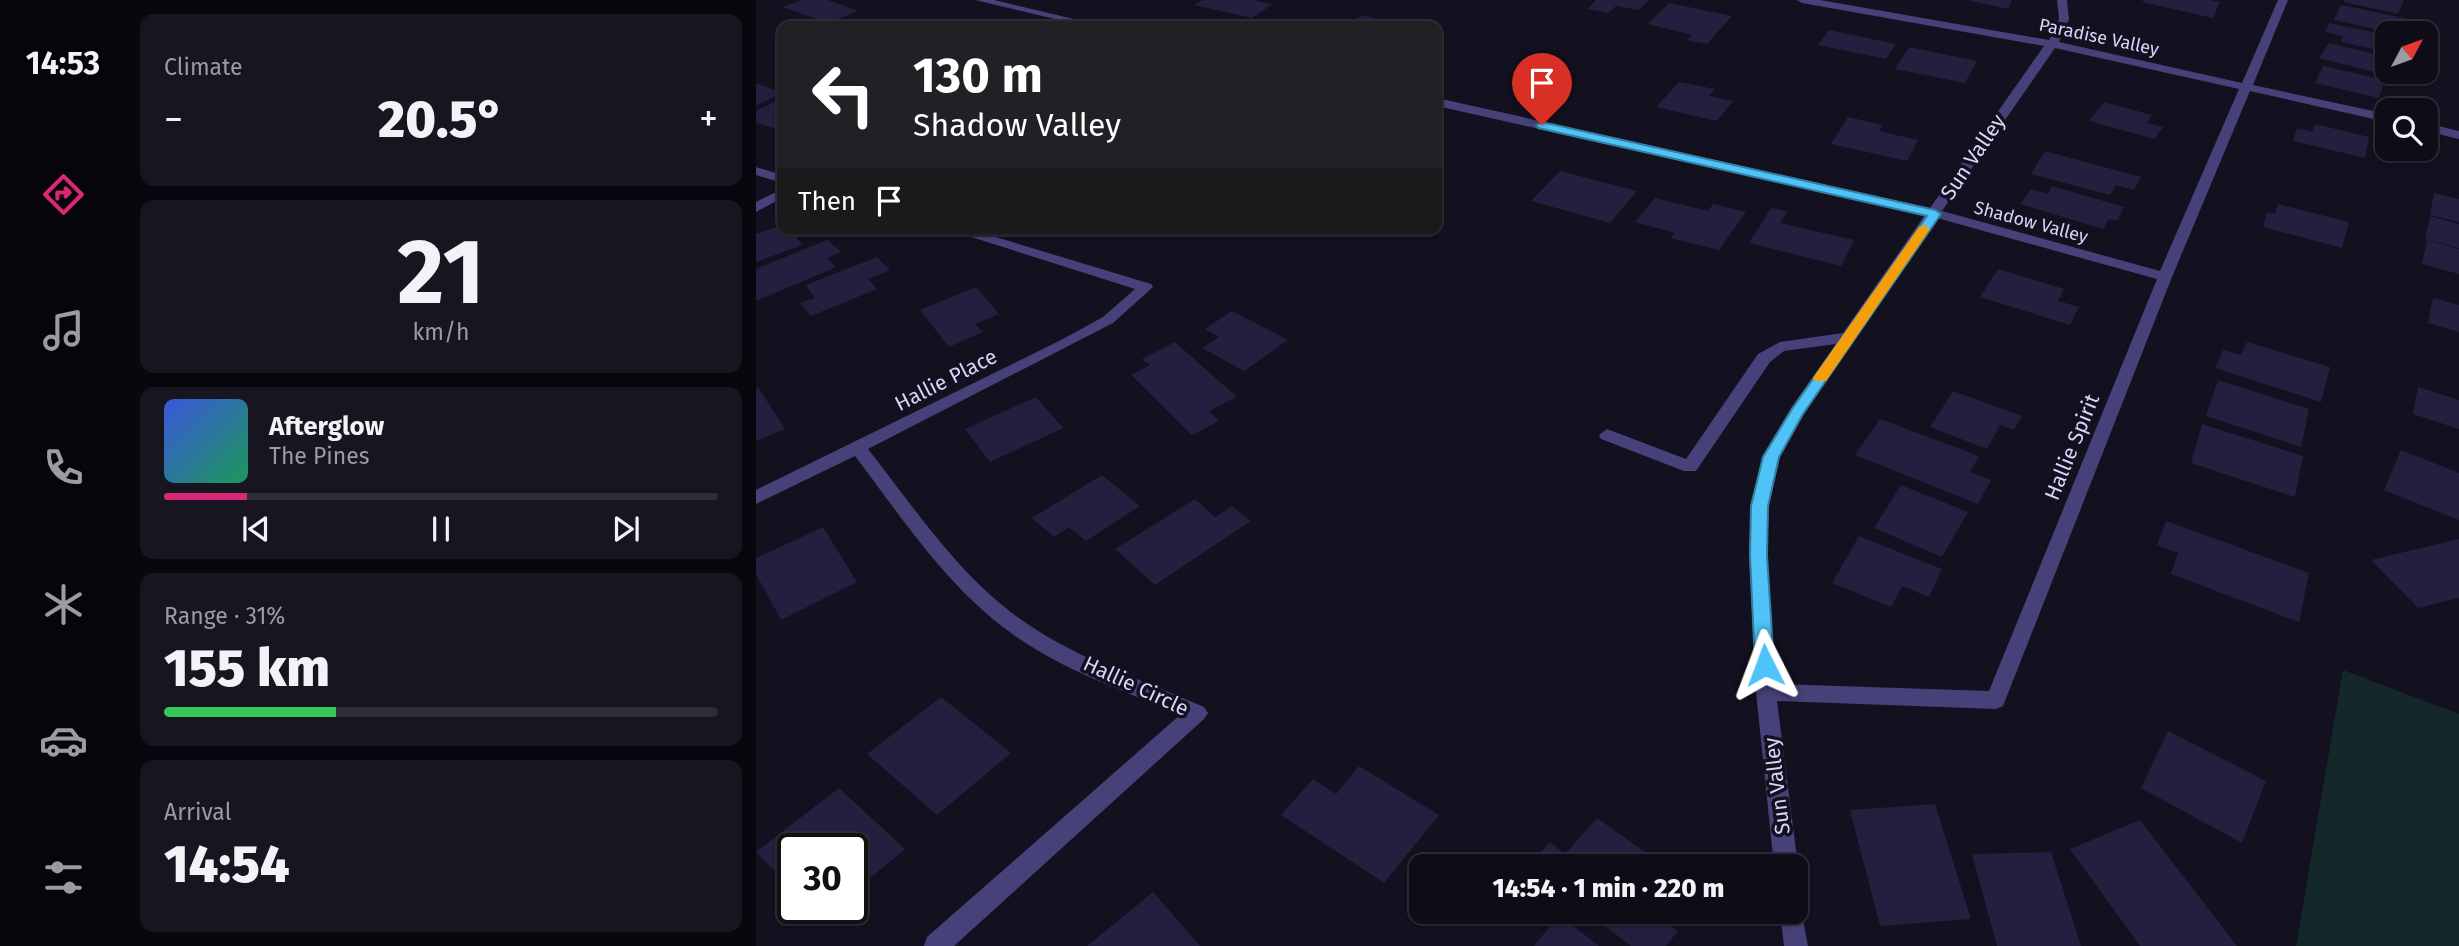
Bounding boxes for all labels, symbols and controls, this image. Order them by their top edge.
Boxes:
street label: Paradise Valley [2037,14,2161,60]
north arrow [2375,21,2438,84]
map controls [2375,21,2438,161]
text: 14:53 [26,44,100,82]
text: 130 m [913,46,1043,105]
icon: left [798,49,889,140]
text: Climate [164,53,243,81]
pin [1512,53,1572,125]
icon: arrive [1523,64,1561,102]
text: 20.5° [378,88,504,151]
text: − [164,96,183,142]
text: + [699,96,718,142]
button: search [2375,98,2438,161]
text: Shadow Valley [913,106,1121,144]
street label: Sun Valley [1935,109,2011,205]
icon: directions [39,170,88,219]
icon: arrive [870,182,908,220]
text: Then [798,186,856,217]
street label: Shadow Valley [1972,196,2091,248]
text: 21 [397,218,485,327]
icon: music [39,306,88,355]
text: km/h [413,318,469,346]
street label: Hallie Place [891,343,1001,417]
street label: Hallie Spirit [2039,390,2105,504]
text: Afterglow [269,411,384,442]
text: The Pines [269,442,370,470]
icon: phone [39,443,88,492]
icon: previous [237,510,275,548]
icon: pause [422,510,460,548]
icon: next [607,510,645,548]
icon: climate [39,580,88,629]
text: Range · 31% [164,602,285,630]
position arrow [1728,628,1802,702]
text: 155 km [164,637,330,700]
street label: Hallie Circle [1079,650,1193,722]
icon: car [39,716,88,765]
street label: Sun Valley [1758,735,1796,836]
text: Arrival [164,798,231,826]
text: 14:54 [164,833,290,896]
speed limit sign: 30 [777,833,868,924]
icon: filters [39,853,88,902]
text: 14:54 · 1 min · 220 m [1493,873,1724,904]

